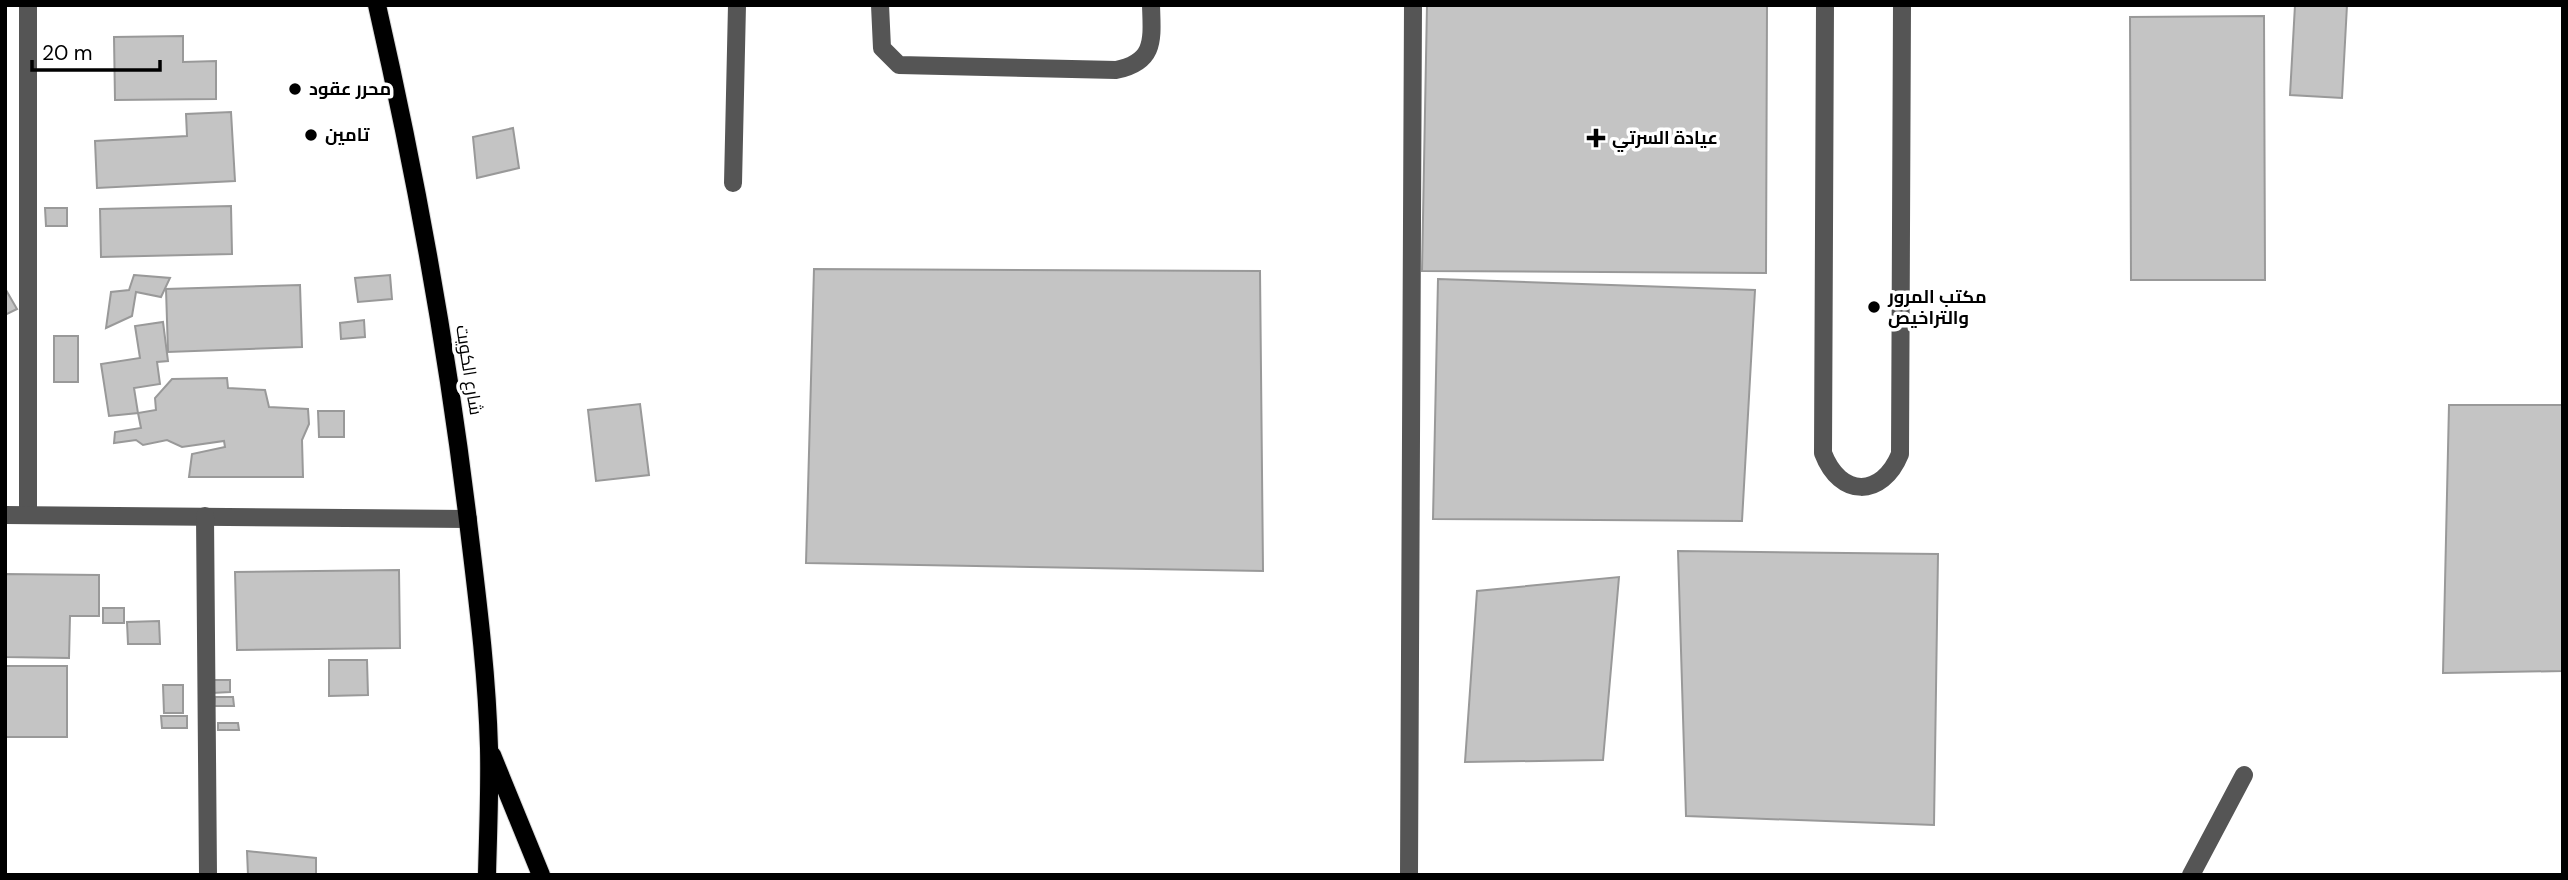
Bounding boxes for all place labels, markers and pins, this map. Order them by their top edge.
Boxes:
place label: محرر عقود [309,77,391,101]
marker: محرر عقود [287,81,303,97]
place label: تامين [325,123,370,147]
place label: عيادة السرتي [1612,126,1718,153]
marker: تامين [303,127,319,143]
marker: عيادة السرتي [1586,128,1606,148]
place label: مكتب المرور والتراخيص [1887,285,1987,330]
marker: مكتب المرور والتراخيص [1866,299,1882,315]

